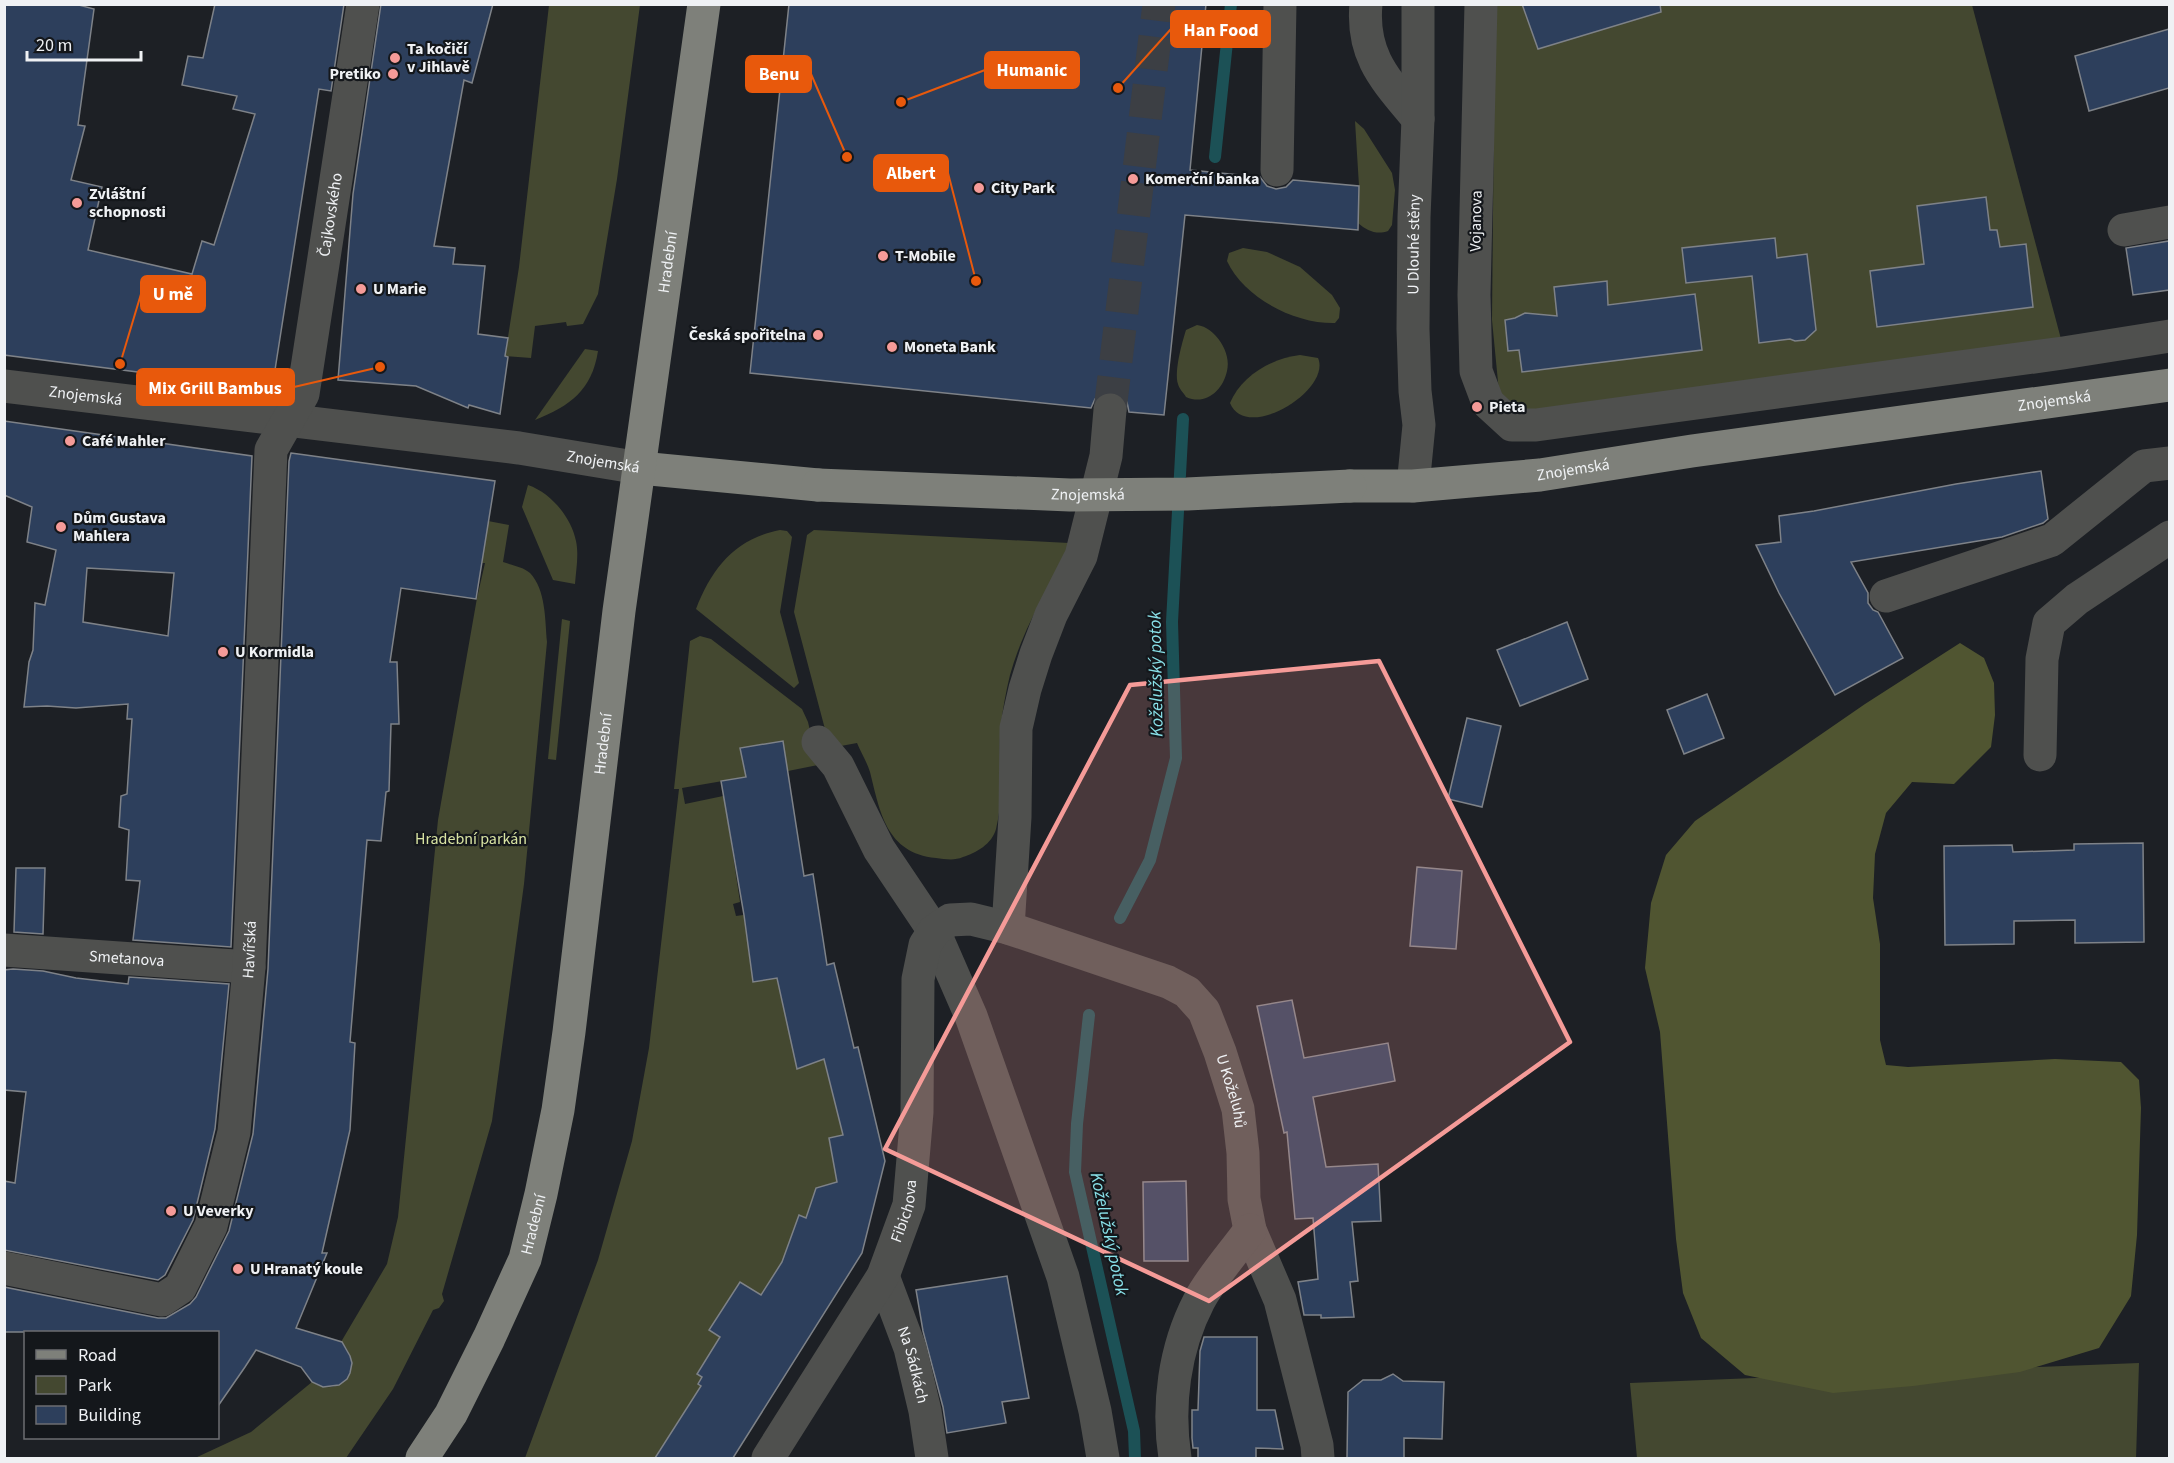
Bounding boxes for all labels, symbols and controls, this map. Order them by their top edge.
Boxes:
callout: Han Food [1171,11,1270,47]
text: Han Food [1184,18,1258,43]
scale bar [27,24,141,62]
text: 20 m [36,33,72,58]
place label: Ta kočičí v Jihlavě [407,38,470,78]
marker: Ta kočičí v Jihlavě [388,51,402,65]
callout: Humanic [985,52,1079,88]
callout: Benu [746,56,811,92]
text: Humanic [997,58,1068,83]
text: Benu [759,62,799,87]
place label: Pretiko [329,63,381,85]
marker: Pretiko [386,67,400,81]
callout: Albert [874,155,948,191]
text: Albert [885,161,936,186]
place label: Komerční banka [1145,168,1260,190]
street label: Čajkovského [313,171,348,258]
marker: Komerční banka [1126,172,1140,186]
place label: City Park [991,177,1055,199]
marker: City Park [972,181,986,195]
place label: Zvláštní schopnosti [89,183,166,223]
street label: Vojanova [1464,190,1488,252]
street label: U Dlouhé stěny [1402,193,1426,295]
marker: Zvláštní schopnosti [70,196,84,210]
street label: Hradební [653,229,683,295]
place label: T-Mobile [895,245,956,267]
marker: T-Mobile [876,249,890,263]
callout: U mě [141,276,205,312]
place label: U Marie [373,278,427,300]
text: U mě [153,282,193,307]
marker: U Marie [354,282,368,296]
place label: Česká spořitelna [689,324,806,346]
marker: Česká spořitelna [811,328,825,342]
place label: Moneta Bank [904,336,996,358]
marker: Moneta Bank [885,340,899,354]
callout: Mix Grill Bambus [137,369,294,405]
text: Mix Grill Bambus [148,376,282,401]
street label: Znojemská [47,380,123,411]
street label: Znojemská [2016,385,2092,417]
place label: Pieta [1489,396,1525,418]
marker: Pieta [1470,400,1484,414]
place label: Café Mahler [82,430,166,452]
marker: Café Mahler [63,434,77,448]
street label: Znojemská [565,445,641,479]
street label: Znojemská [1535,453,1611,486]
street label: Znojemská [1050,483,1125,506]
place label: Dům Gustava Mahlera [73,507,166,547]
marker: Dům Gustava Mahlera [54,520,68,534]
water label: Koželužský potok [1142,610,1170,737]
place label: U Kormidla [235,641,314,663]
marker: U Kormidla [216,645,230,659]
street label: Hradební [589,711,618,776]
park label: Hradební parkán [415,828,527,850]
street label: Havířská [237,920,262,980]
street label: Smetanova [88,945,165,972]
street label: U Koželuhů [1210,1052,1251,1129]
water label: Koželužský potok [1084,1170,1134,1299]
street label: Fibichova [885,1179,922,1246]
street label: Hradební [515,1191,552,1257]
place label: U Veverky [183,1200,254,1222]
marker: U Veverky [164,1204,178,1218]
place label: U Hranatý koule [250,1258,363,1280]
marker: U Hranatý koule [231,1262,245,1276]
street label: Na Sádkách [892,1323,934,1406]
legend [24,1331,219,1439]
text: Road [78,1343,117,1368]
text: Park [78,1373,112,1398]
text: Building [78,1403,141,1428]

